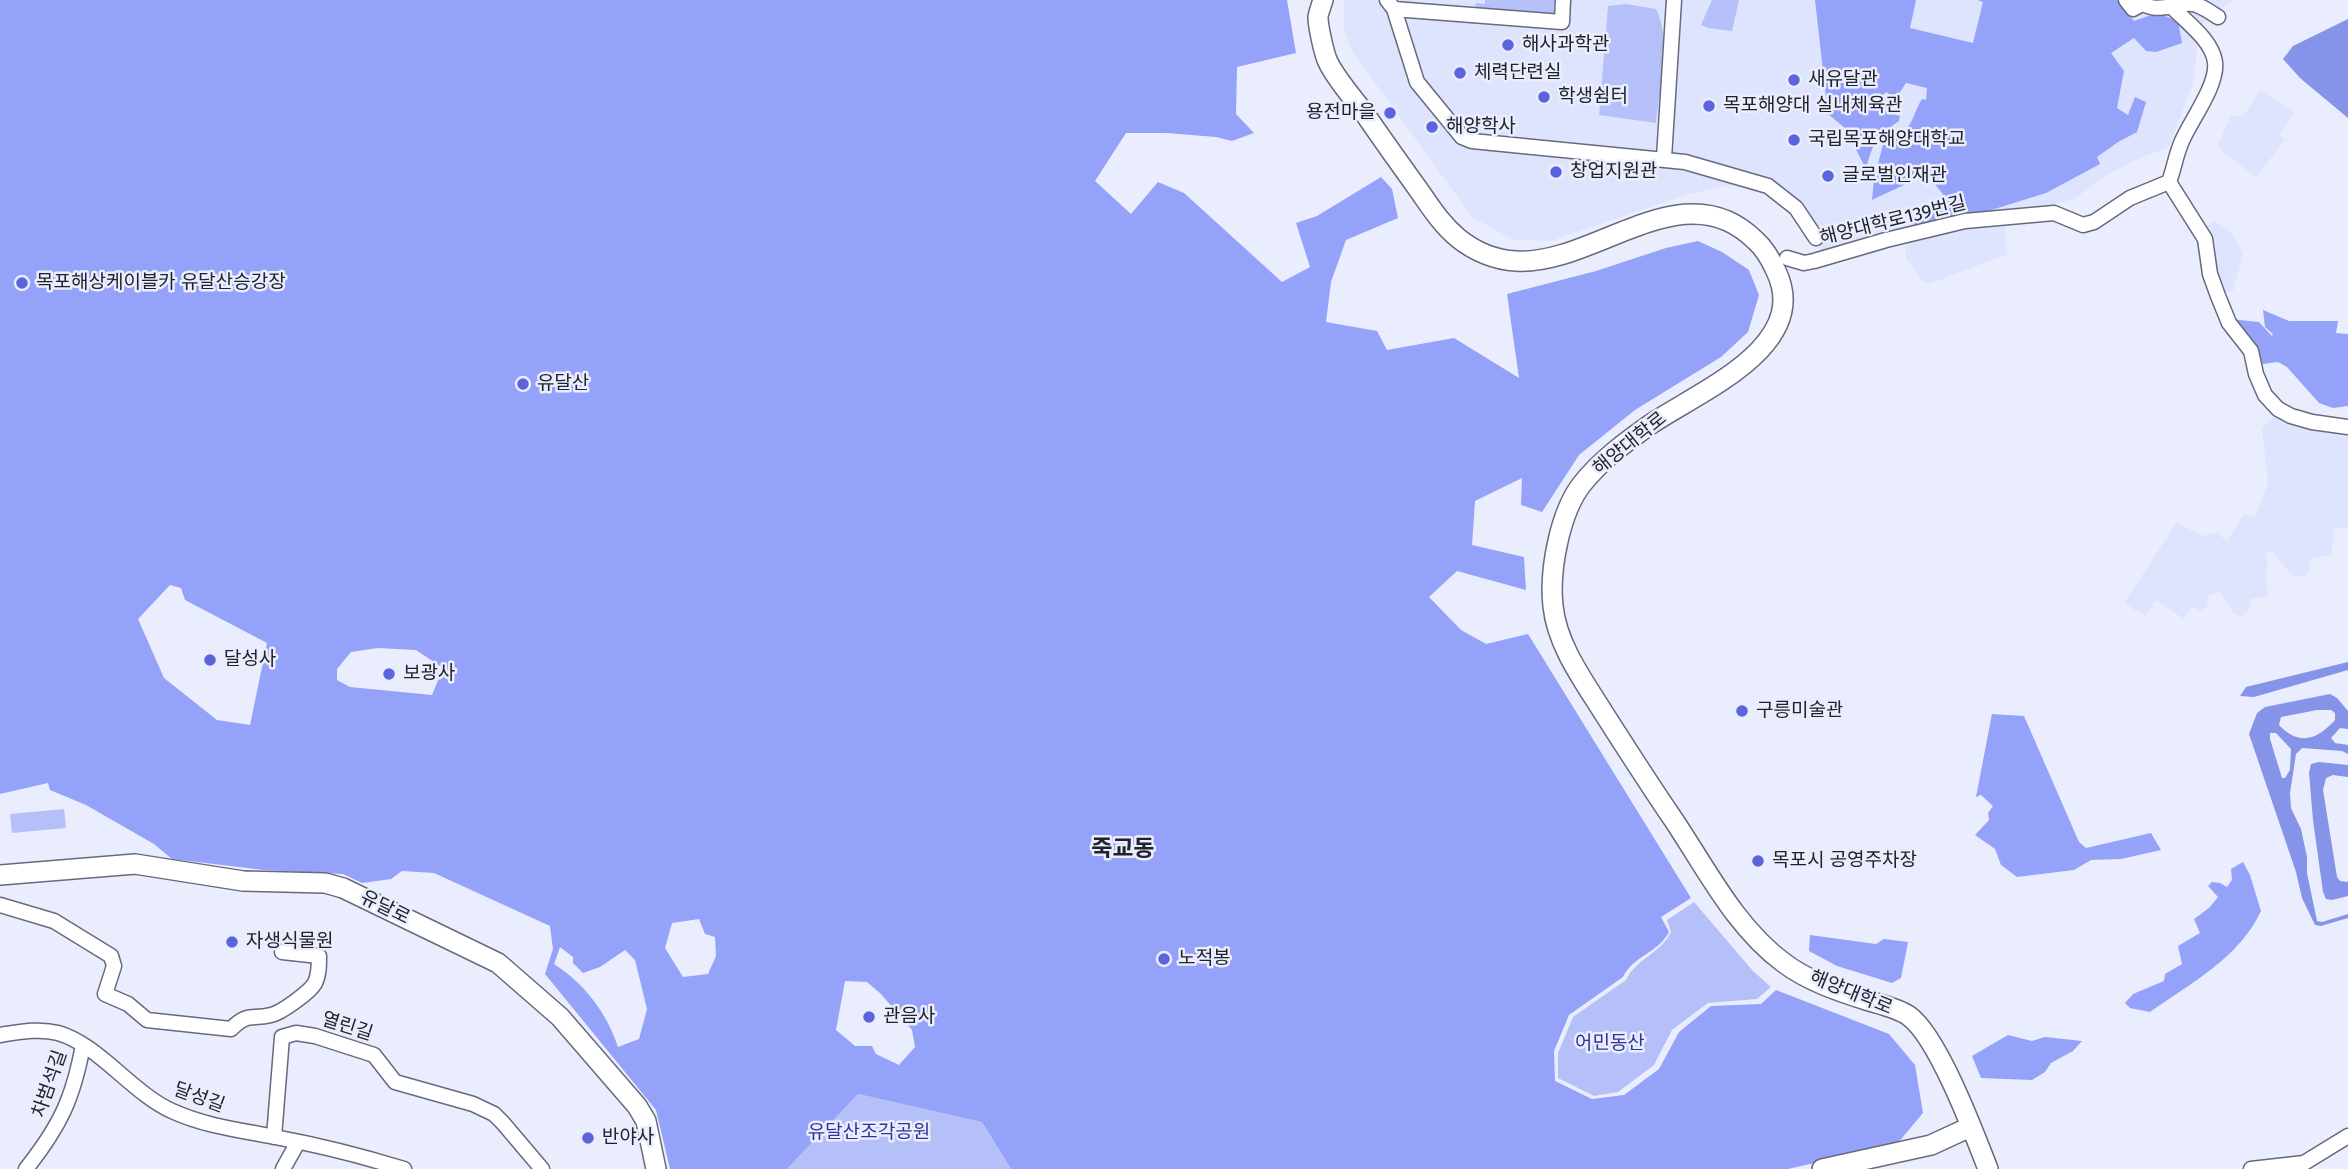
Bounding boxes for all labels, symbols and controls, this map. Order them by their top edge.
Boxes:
place label: 해사과학관 [1522,34,1609,56]
marker: 해사과학관 [1500,37,1516,53]
place label: 체력단련실 [1474,62,1561,84]
marker: 체력단련실 [1452,65,1468,81]
place label: 새유달관 [1808,69,1878,91]
marker: 새유달관 [1786,72,1802,88]
place label: 학생쉼터 [1558,86,1628,108]
marker: 학생쉼터 [1536,89,1552,105]
place label: 목포해양대 실내체육관 [1723,95,1903,117]
marker: 목포해양대 실내체육관 [1701,98,1717,114]
place label: 용전마을 [1306,102,1376,124]
marker: 용전마을 [1382,105,1398,121]
place label: 해양학사 [1446,116,1516,138]
marker: 해양학사 [1424,119,1440,135]
place label: 국립목포해양대학교 [1808,129,1965,151]
marker: 국립목포해양대학교 [1786,132,1802,148]
place label: 창업지원관 [1570,161,1657,183]
marker: 창업지원관 [1548,164,1564,180]
place label: 글로벌인재관 [1842,165,1947,187]
marker: 글로벌인재관 [1820,168,1836,184]
street label: 해양대학로139번길 [1818,192,1968,250]
place label: 목포해상케이블카 유달산승강장 [36,272,286,294]
marker: 목포해상케이블카 유달산승강장 [14,275,30,291]
place label: 유달산 [537,373,589,395]
marker: 유달산 [515,376,531,392]
street label: 해양대학로 [1589,408,1671,480]
place label: 달성사 [224,649,276,671]
marker: 달성사 [202,652,218,668]
place label: 보광사 [403,663,455,685]
marker: 보광사 [381,666,397,682]
place label: 구릉미술관 [1756,700,1843,722]
marker: 구릉미술관 [1734,703,1750,719]
district label: 죽교동 [1091,836,1155,864]
place label: 목포시 공영주차장 [1772,850,1917,872]
marker: 목포시 공영주차장 [1750,853,1766,869]
street label: 유달로 [356,886,414,930]
place label: 자생식물원 [246,931,333,953]
marker: 자생식물원 [224,934,240,950]
place label: 노적봉 [1178,948,1230,970]
marker: 노적봉 [1156,951,1172,967]
street label: 해양대학로 [1806,966,1896,1020]
place label: 관음사 [883,1006,935,1028]
street label: 열린길 [319,1008,375,1046]
marker: 관음사 [861,1009,877,1025]
park label: 어민동산 [1575,1033,1645,1055]
street label: 차범석길 [28,1047,72,1121]
street label: 달성길 [170,1078,228,1118]
park label: 유달산조각공원 [808,1122,930,1144]
place label: 반야사 [602,1127,654,1149]
marker: 반야사 [580,1130,596,1146]

